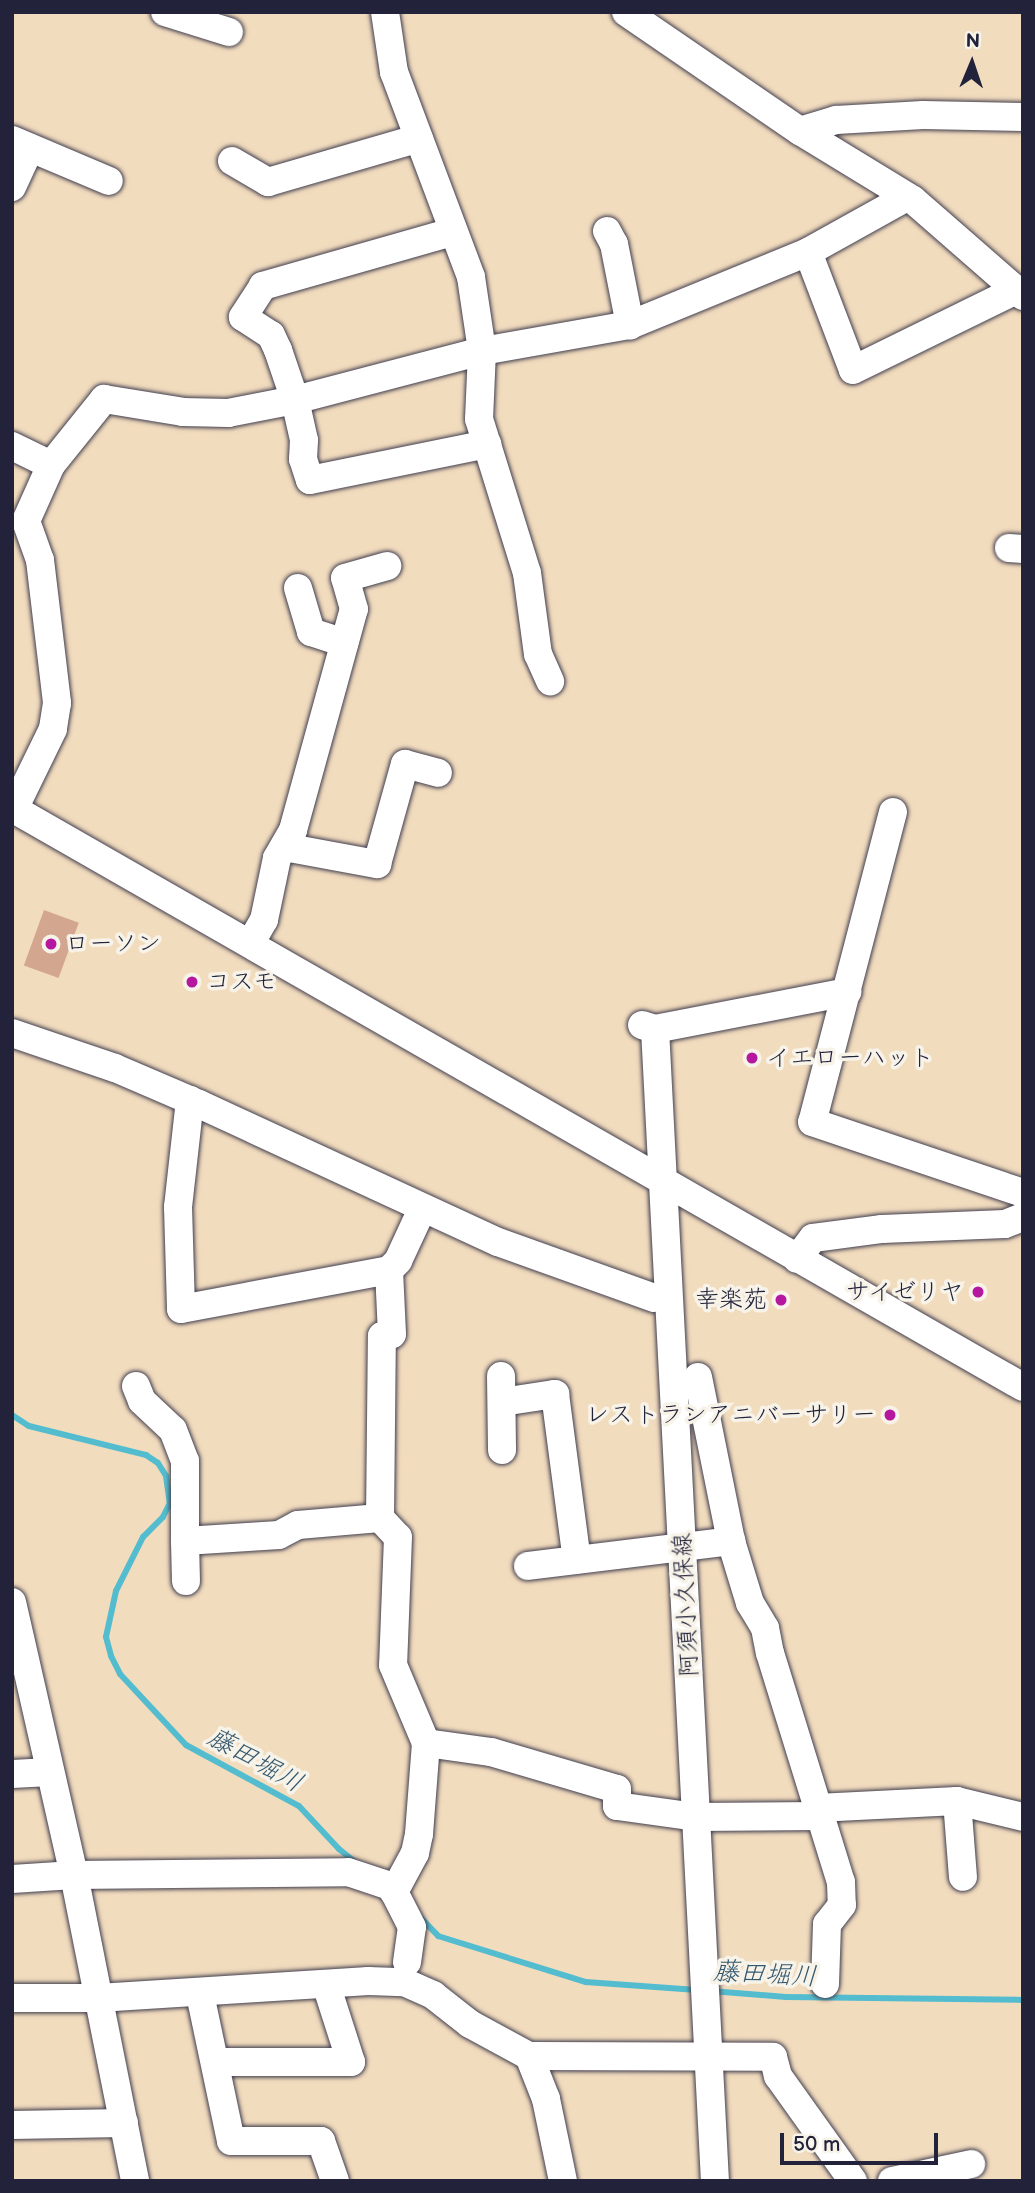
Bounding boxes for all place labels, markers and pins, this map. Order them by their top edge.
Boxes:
place label: ローソン [65,930,161,958]
marker: ローソン [43,936,59,952]
place label: コスモ [206,968,278,996]
marker: コスモ [184,974,200,990]
place label: イエローハット [766,1044,934,1072]
marker: イエローハット [744,1050,760,1066]
place label: サイゼリヤ [844,1278,964,1306]
marker: サイゼリヤ [970,1284,986,1300]
place label: 幸楽苑 [695,1286,767,1314]
marker: 幸楽苑 [773,1292,789,1308]
place label: レストランアニバーサリー [588,1401,876,1429]
marker: レストランアニバーサリー [882,1407,898,1423]

